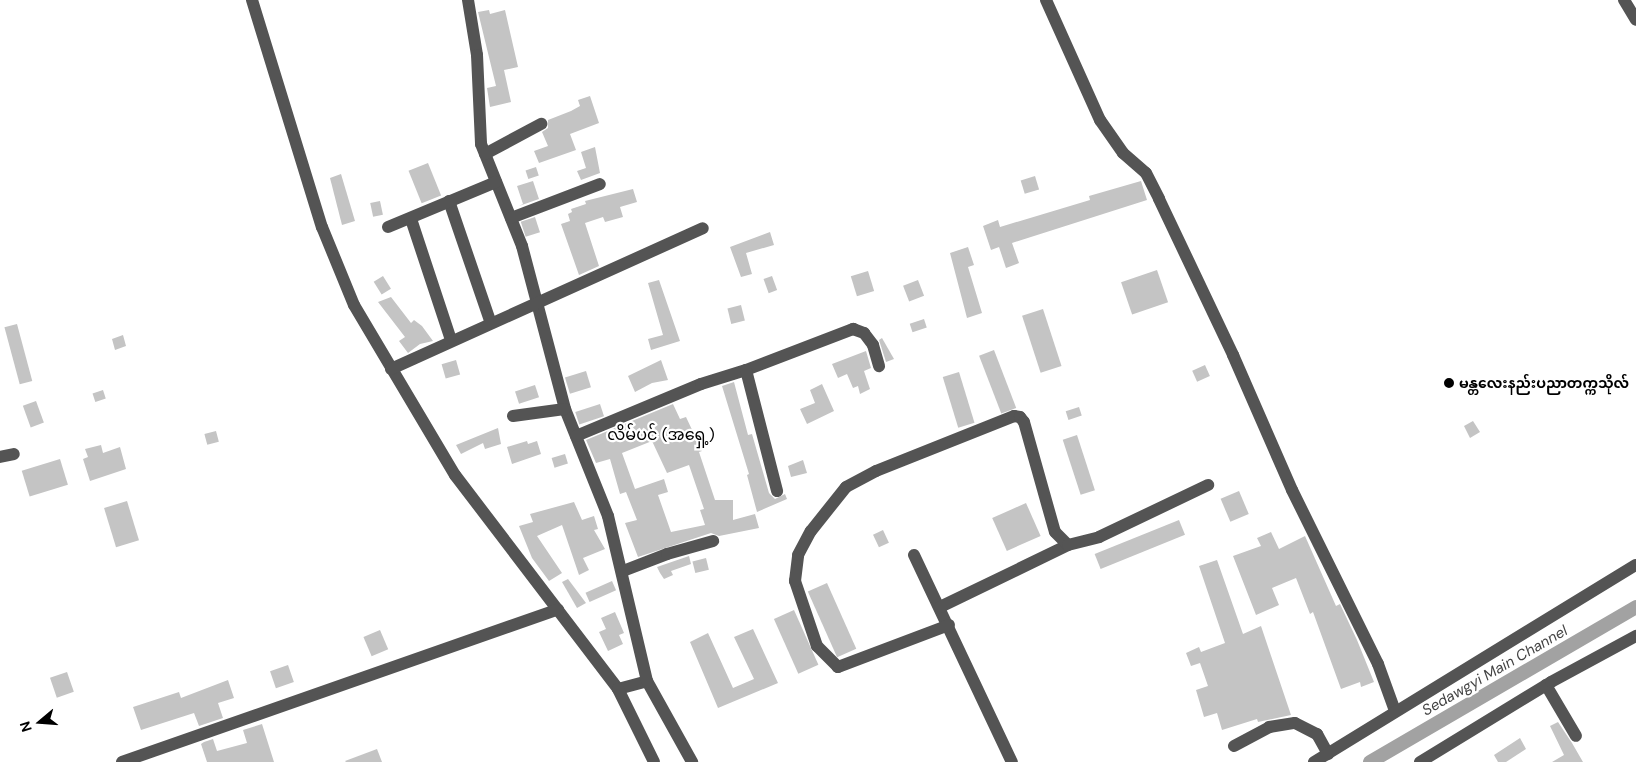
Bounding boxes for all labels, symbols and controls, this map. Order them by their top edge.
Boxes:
place label: မန္တလေးနည်းပညာတက္ကသိုလ် [1459,375,1629,391]
marker: မန္တလေးနည်းပညာတက္ကသိုလ် [1443,377,1455,389]
district label: လိမ်ပင် (အရှေ့) [607,425,715,445]
water label: Sedawgyi Main Channel [1419,622,1571,720]
north arrow [15,697,65,747]
text: N [16,719,36,734]

